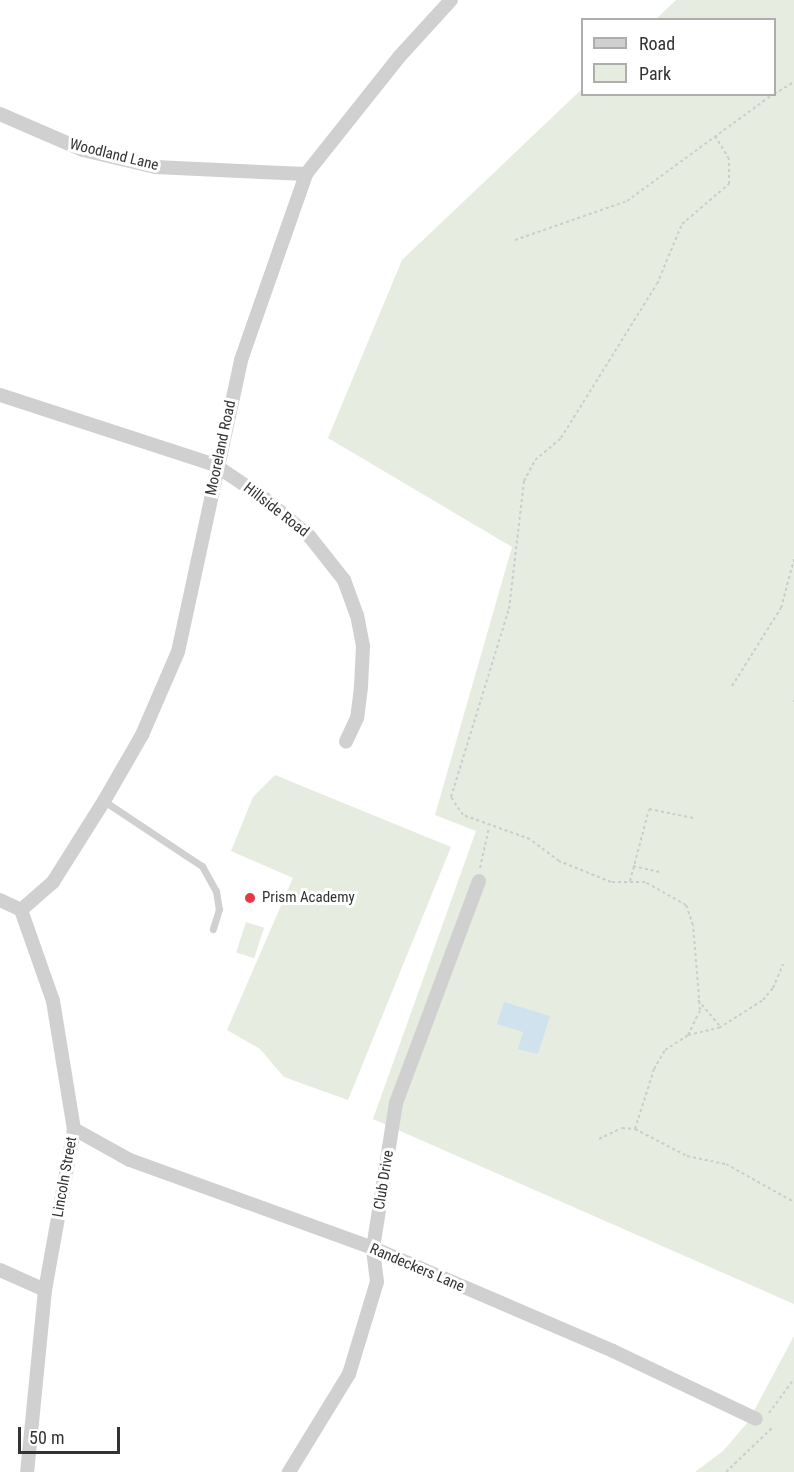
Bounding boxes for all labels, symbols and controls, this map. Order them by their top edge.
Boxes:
legend [581,18,776,96]
text: Road [639,33,675,54]
text: Park [639,63,671,84]
street label: Woodland Lane [68,135,160,175]
street label: Mooreland Road [202,399,240,497]
street label: Hillside Road [240,479,312,541]
place label: Prism Academy [262,889,355,907]
marker: Prism Academy [243,891,257,905]
street label: Lincoln Street [49,1135,81,1219]
street label: Club Drive [370,1149,398,1211]
street label: Randeckers Lane [367,1240,467,1296]
scale bar [21,1415,123,1453]
text: 50 m [29,1427,64,1448]

